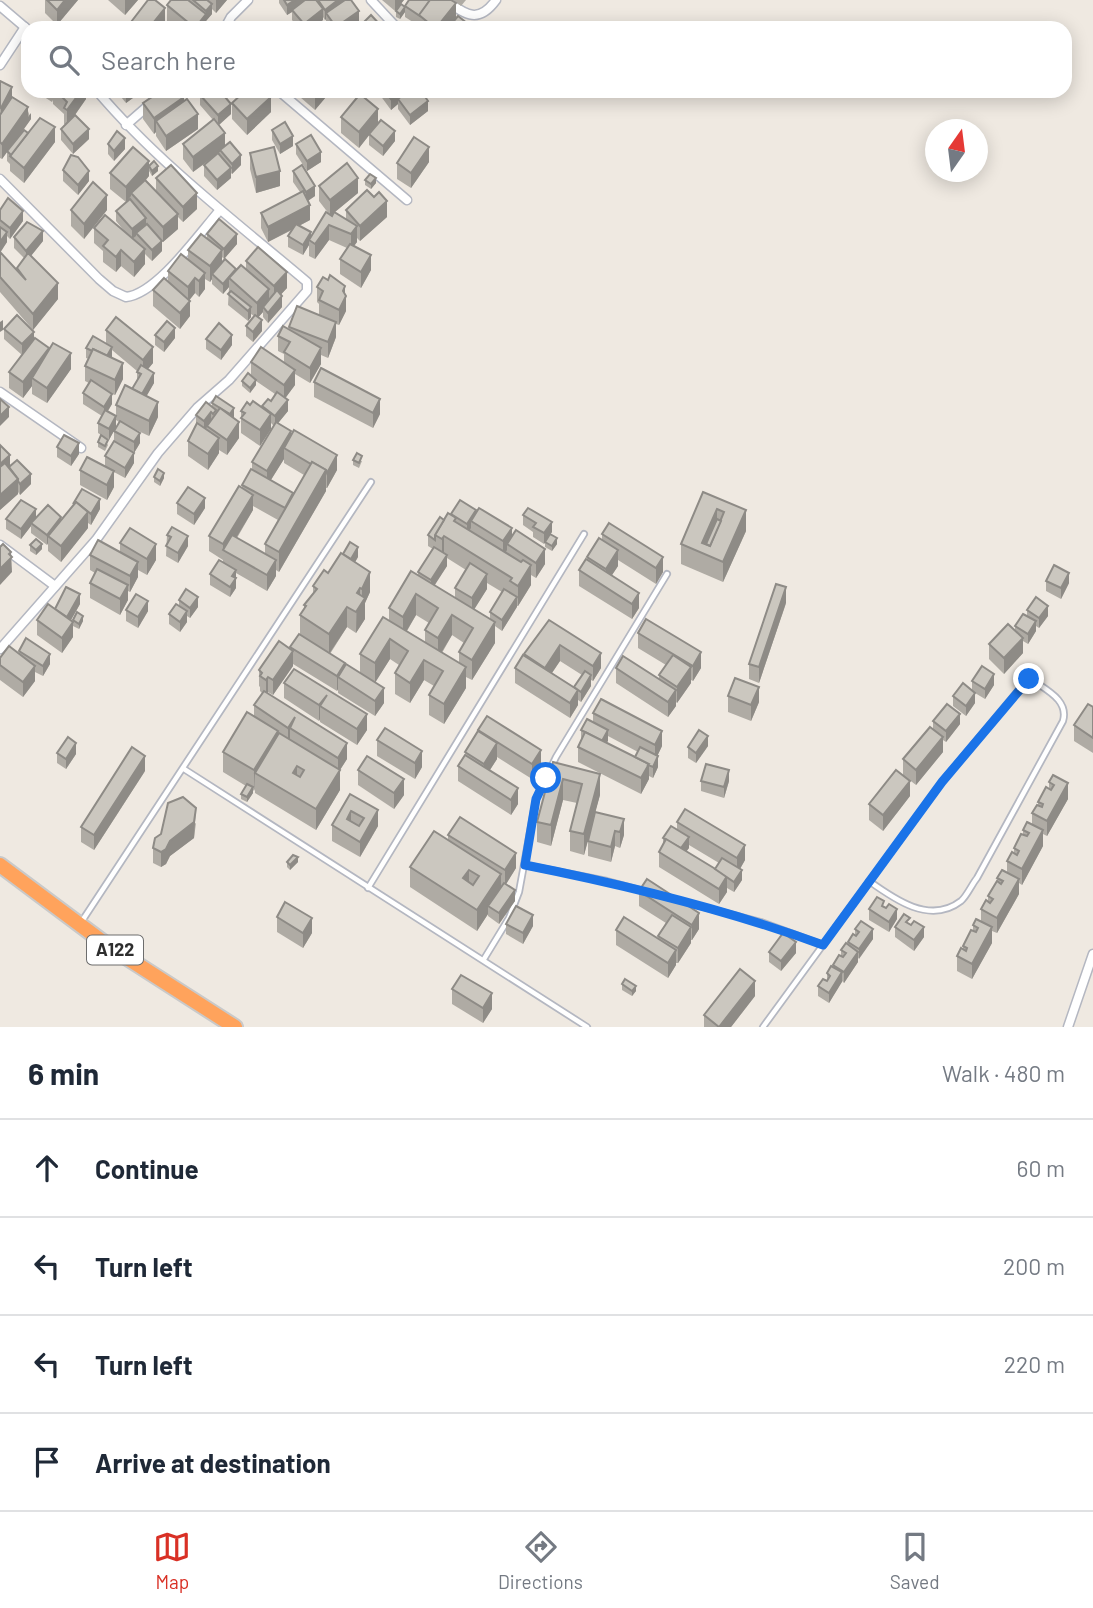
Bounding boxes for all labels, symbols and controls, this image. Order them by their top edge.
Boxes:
search box [21,21,1072,98]
icon: search [45,41,83,79]
text: Search here [101,44,236,75]
north arrow [925,119,988,182]
route end [1013,663,1044,694]
route start [530,762,561,793]
road number: A122 [87,936,143,965]
text: 6 min [28,1055,99,1091]
text: Walk · 480 m [942,1059,1065,1087]
icon: ahead [28,1149,66,1187]
text: Continue [95,1153,199,1184]
text: 60 m [1017,1154,1065,1182]
icon: left [28,1247,66,1285]
text: Turn left [95,1251,193,1282]
text: 200 m [1003,1252,1065,1280]
icon: left [28,1345,66,1383]
text: Turn left [95,1349,193,1380]
text: 220 m [1004,1350,1065,1378]
icon: arrive [28,1443,66,1481]
text: Arrive at destination [95,1447,331,1478]
tab: Map [153,1528,191,1593]
tab: Directions [498,1528,583,1593]
tab: Saved [890,1528,940,1593]

